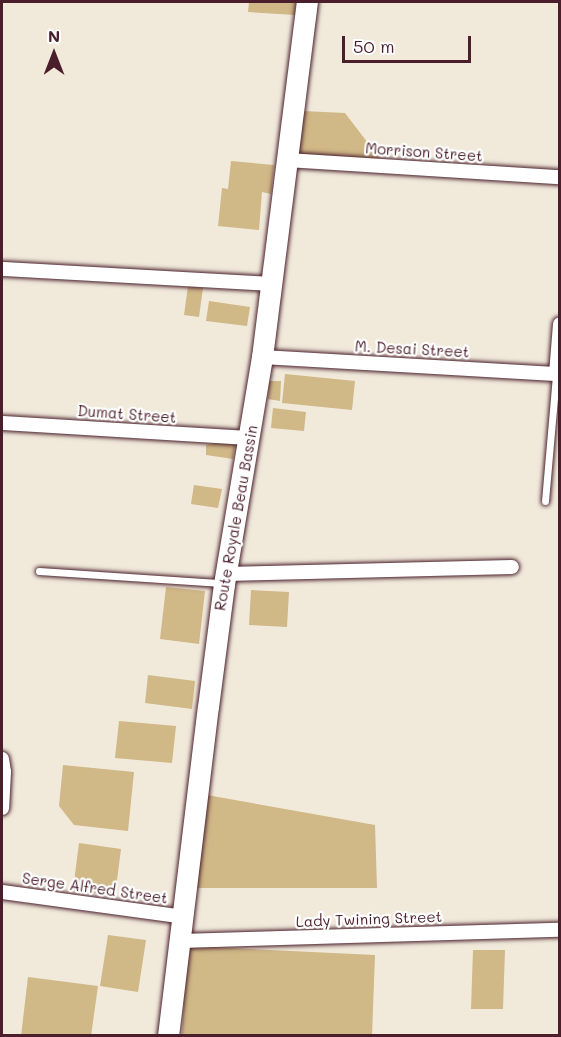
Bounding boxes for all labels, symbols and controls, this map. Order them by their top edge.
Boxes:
north arrow [24,24,84,84]
scale bar [345,24,474,62]
text: N [48,25,60,46]
text: 50 m [353,34,395,58]
street label: Morrison Street [365,139,483,165]
street label: M. Desai Street [354,337,470,361]
street label: Dumat Street [77,402,177,426]
street label: Route Royale Beau Bassin [211,424,261,612]
street label: Serge Alfred Street [21,869,169,907]
street label: Lady Twining Street [296,907,442,931]

